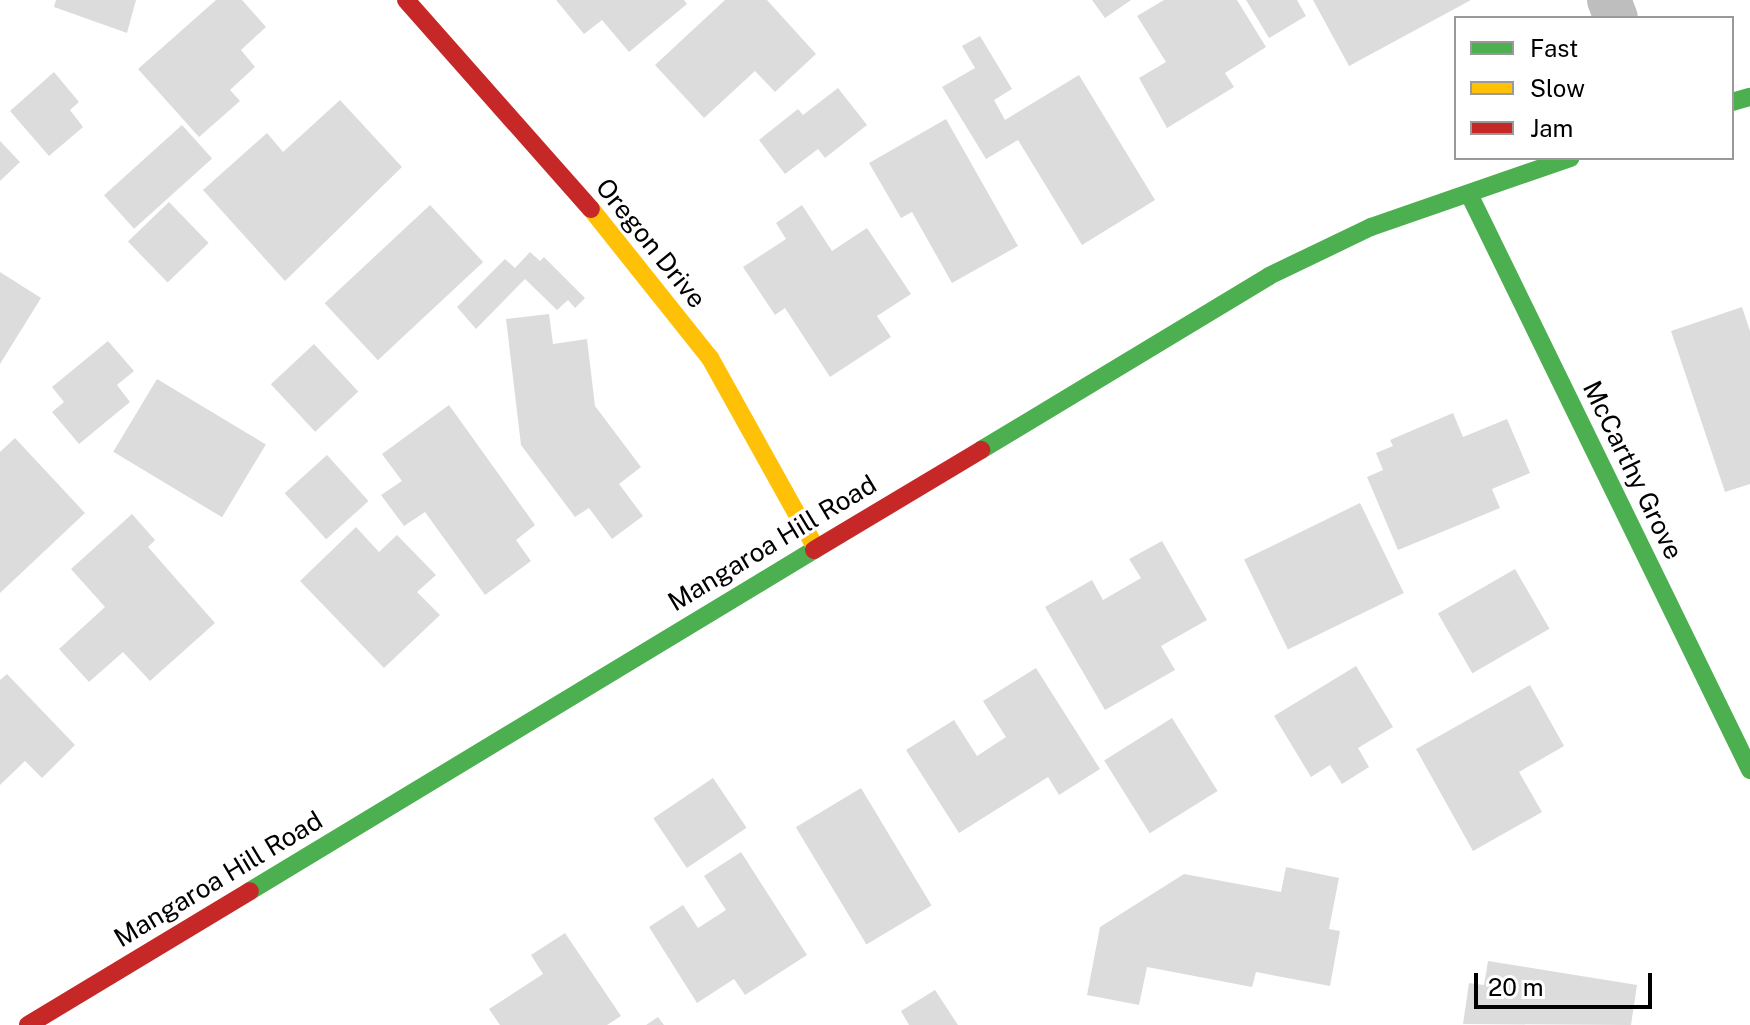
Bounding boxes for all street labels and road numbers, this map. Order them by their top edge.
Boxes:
street label: Oregon Drive [589,172,713,314]
street label: McCarthy Grove [1576,376,1690,564]
street label: Mangaroa Hill Road [662,468,882,618]
street label: Mangaroa Hill Road [108,804,328,954]

